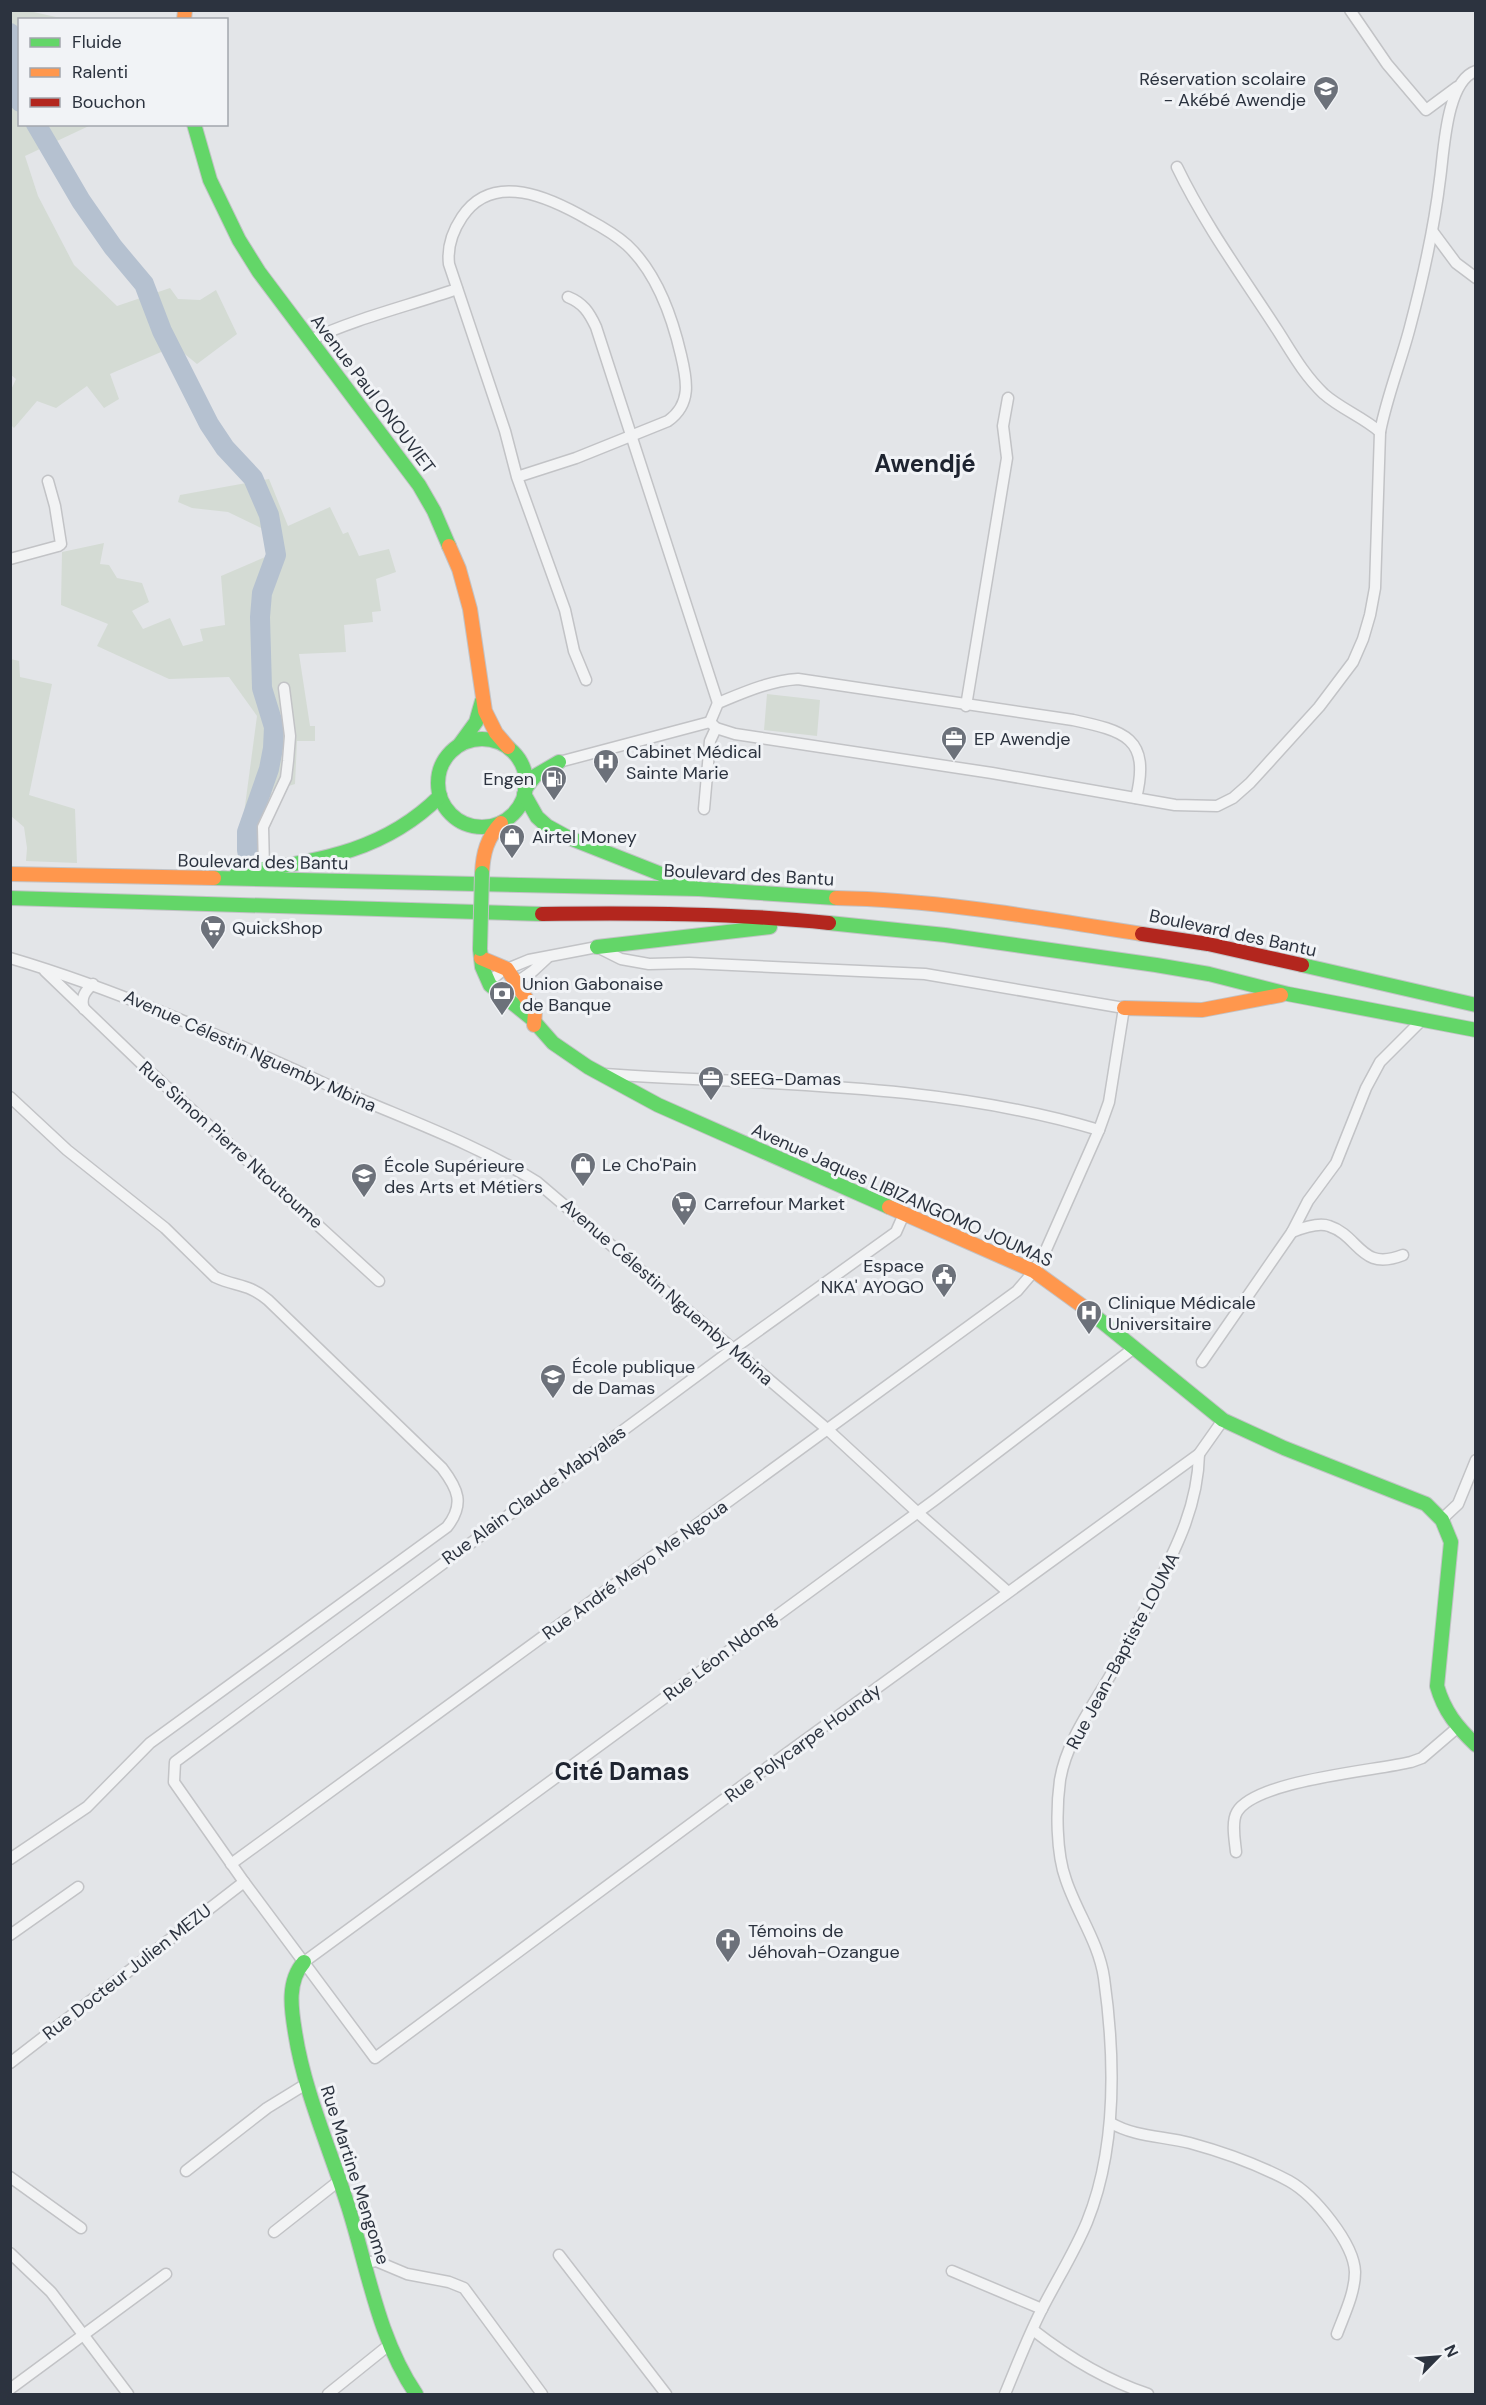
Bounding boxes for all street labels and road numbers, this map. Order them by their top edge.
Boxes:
street label: Avenue Paul ONOUVIET [305,310,441,478]
street label: Boulevard des Bantu [177,849,349,875]
street label: Boulevard des Bantu [663,859,835,891]
street label: Boulevard des Bantu [1147,904,1319,962]
street label: Avenue Célestin Nguemby Mbina [120,984,380,1118]
street label: Rue Simon Pierre Ntoutoume [134,1056,328,1234]
street label: Avenue Jaques LIBIZANGOMO JOUMAS [748,1118,1056,1272]
street label: Avenue Célestin Nguemby Mbina [556,1193,778,1391]
street label: Rue Alain Claude Mabyalas [437,1420,631,1570]
street label: Rue André Meyo Me Ngoua [537,1495,733,1645]
street label: Rue Jean-Baptiste LOUMA [1061,1548,1185,1754]
street label: Rue Léon Ndong [659,1606,781,1706]
street label: Rue Polycarpe Houndy [720,1678,886,1808]
street label: Rue Docteur Julien MEZU [38,1899,216,2045]
street label: Rue Martine Mengome [315,2083,395,2267]

